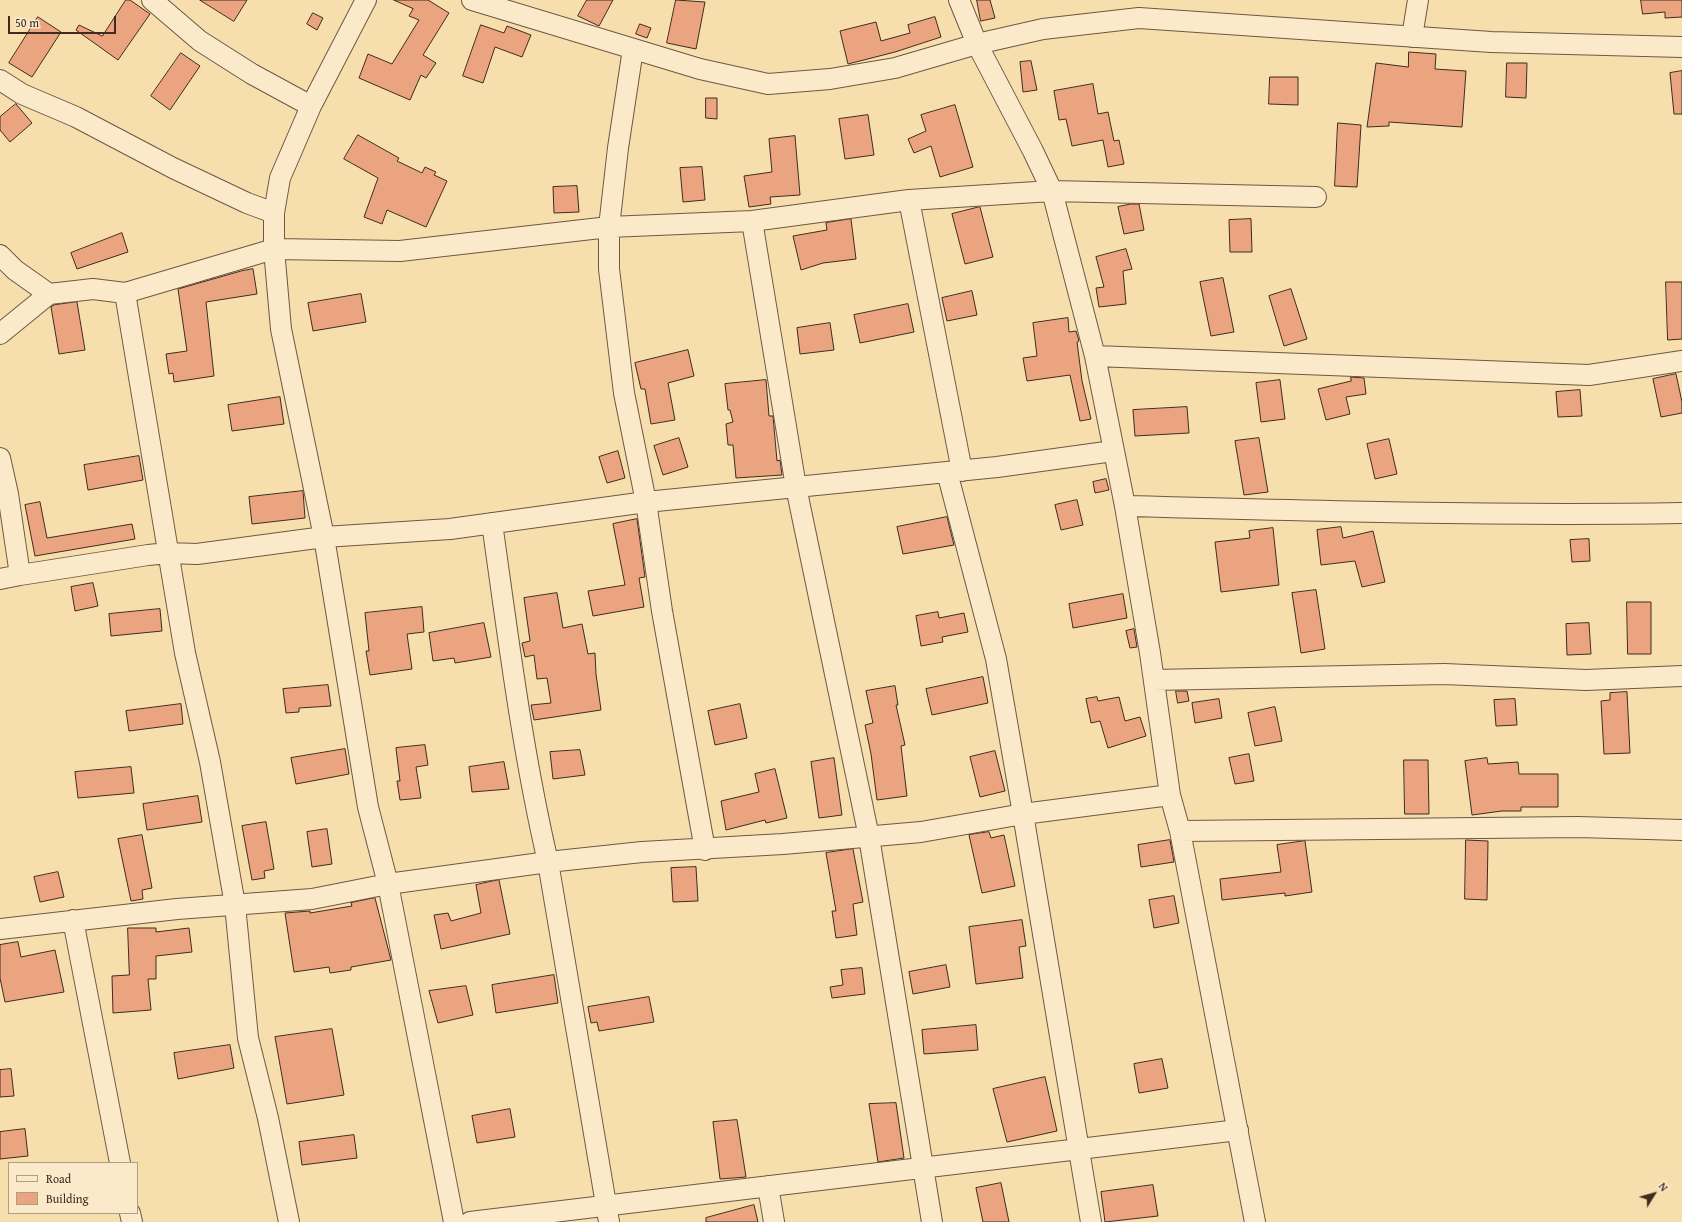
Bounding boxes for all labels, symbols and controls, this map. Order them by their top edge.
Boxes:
scale bar [10,8,118,34]
text: 50 m [15,14,39,31]
legend [8,1162,138,1214]
text: Road [46,1170,71,1187]
north arrow [1634,1174,1674,1214]
text: N [1655,1179,1672,1195]
text: Building [46,1190,89,1207]

